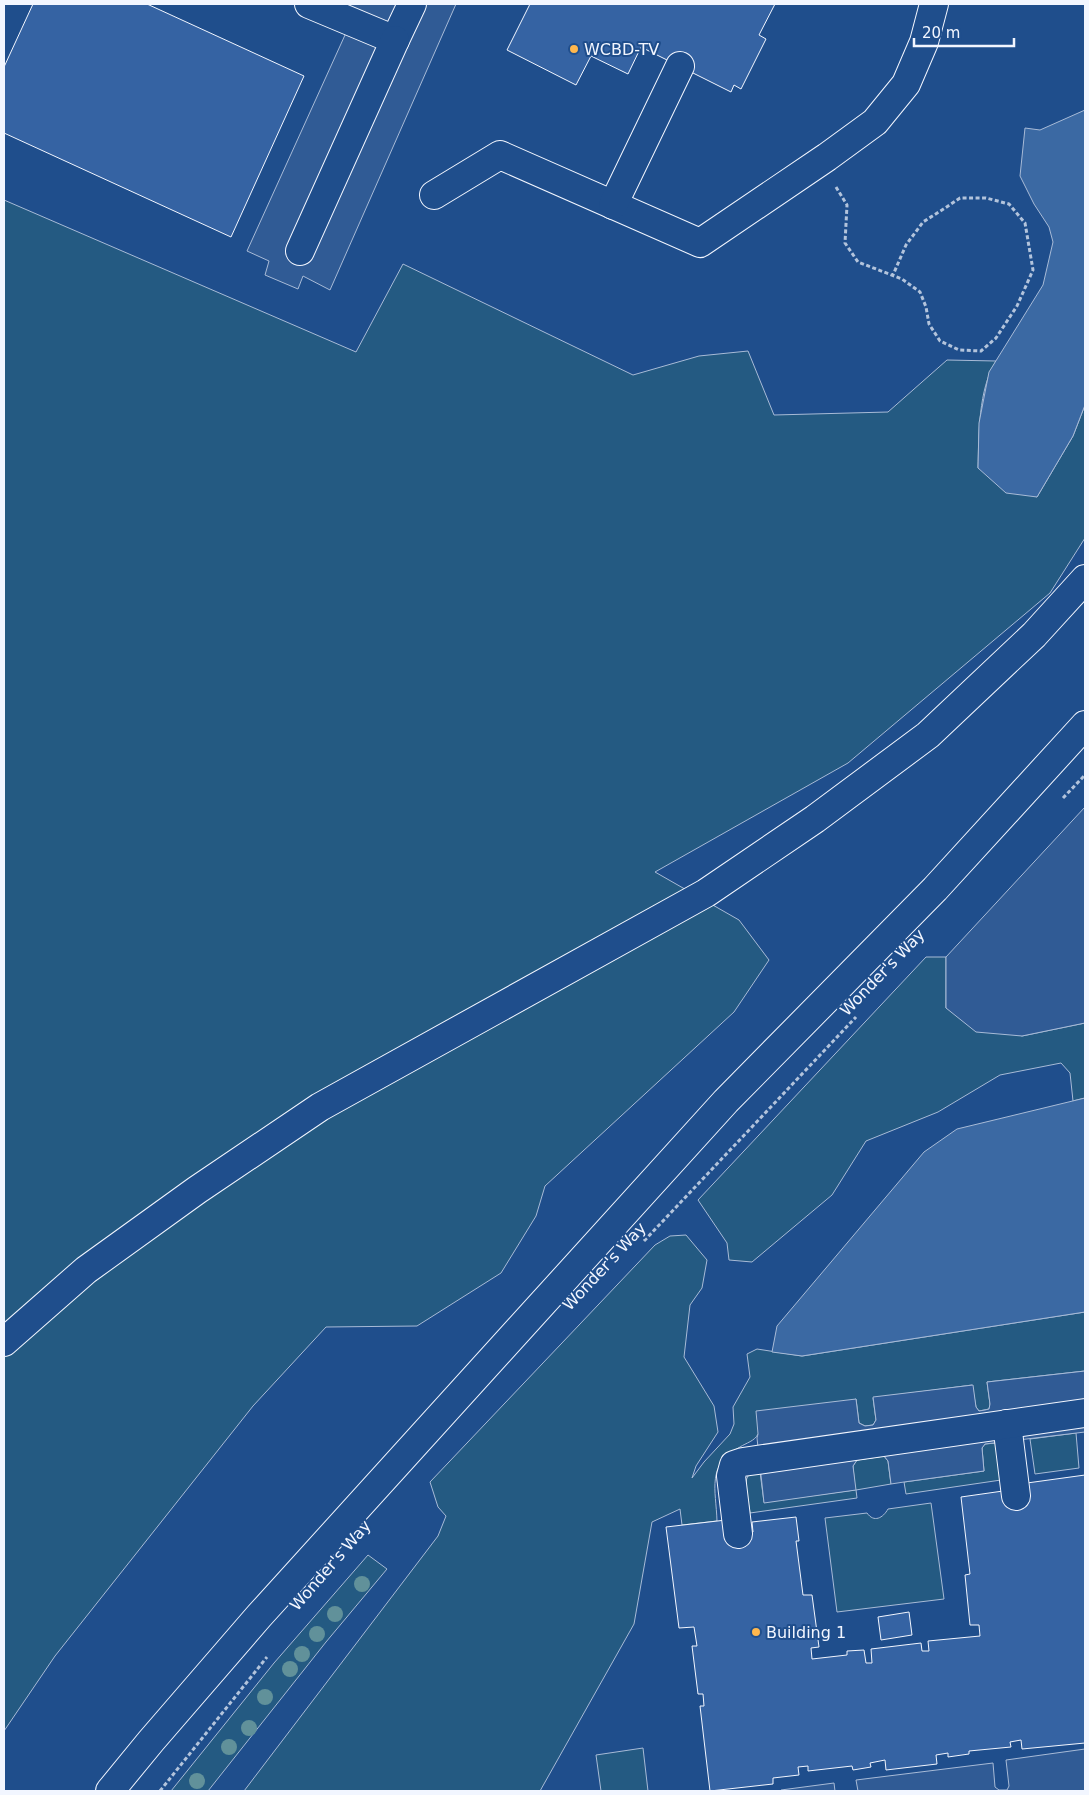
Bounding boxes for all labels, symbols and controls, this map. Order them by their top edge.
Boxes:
scale bar [914,15,1014,47]
text: 20 m [922,24,960,42]
place label: WCBD-TV [584,40,659,59]
marker: WCBD-TV [568,43,580,55]
street label: Wonder's Way [836,925,929,1020]
street label: Wonder's Way [559,1218,650,1314]
street label: Wonder's Way [286,1516,375,1614]
place label: Building 1 [766,1623,846,1642]
marker: Building 1 [750,1626,762,1638]

